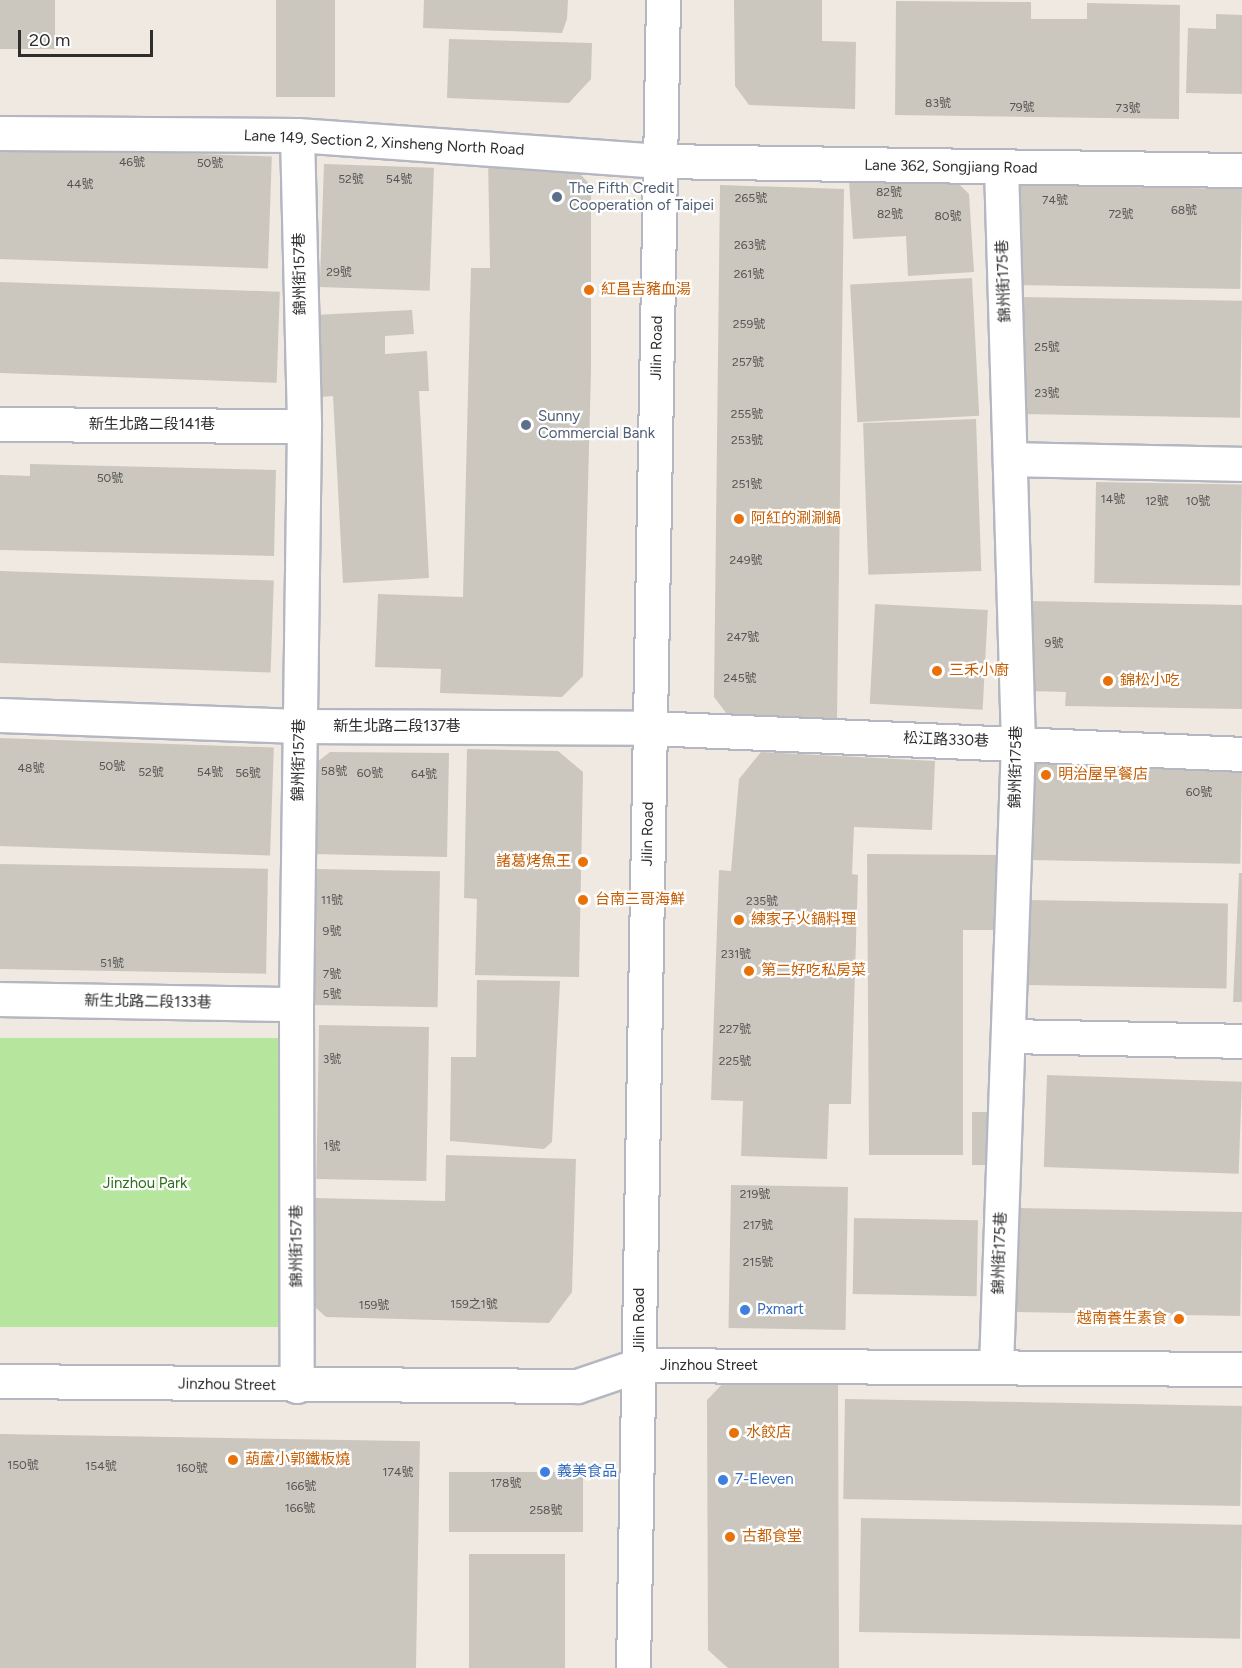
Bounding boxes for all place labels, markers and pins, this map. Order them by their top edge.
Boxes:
place label: The Fifth Credit Cooperation of Taipei [569,179,714,214]
marker: The Fifth Credit Cooperation of Taipei [550,190,564,204]
place label: 紅昌吉豬血湯 [601,281,691,299]
marker: 紅昌吉豬血湯 [582,283,596,297]
place label: Sunny Commercial Bank [538,407,655,442]
marker: Sunny Commercial Bank [519,418,533,432]
place label: 阿紅的涮涮鍋 [751,510,841,528]
marker: 阿紅的涮涮鍋 [732,512,746,526]
place label: 三禾小廚 [949,662,1009,680]
marker: 三禾小廚 [930,664,944,678]
place label: 錦松小吃 [1120,672,1180,690]
marker: 錦松小吃 [1101,674,1115,688]
place label: 明治屋早餐店 [1058,766,1148,784]
marker: 明治屋早餐店 [1039,768,1053,782]
place label: 諸葛烤魚王 [496,853,571,871]
marker: 諸葛烤魚王 [576,855,590,869]
place label: 台南三哥海鮮 [595,891,685,909]
marker: 台南三哥海鮮 [576,893,590,907]
place label: 練家子火鍋料理 [751,911,856,929]
marker: 練家子火鍋料理 [732,913,746,927]
place label: 第二好吃私房菜 [761,962,866,980]
marker: 第二好吃私房菜 [742,964,756,978]
place label: Pxmart [757,1301,804,1319]
marker: Pxmart [738,1303,752,1317]
place label: 越南養生素食 [1077,1310,1167,1328]
marker: 越南養生素食 [1172,1312,1186,1326]
place label: 水餃店 [746,1424,791,1442]
marker: 水餃店 [727,1426,741,1440]
place label: 葫蘆小郭鐵板燒 [245,1451,350,1469]
marker: 葫蘆小郭鐵板燒 [226,1453,240,1467]
place label: 義美食品 [557,1463,617,1481]
marker: 義美食品 [538,1465,552,1479]
place label: 7-Eleven [735,1471,794,1489]
marker: 7-Eleven [716,1473,730,1487]
place label: 古都食堂 [742,1528,802,1546]
marker: 古都食堂 [723,1530,737,1544]

